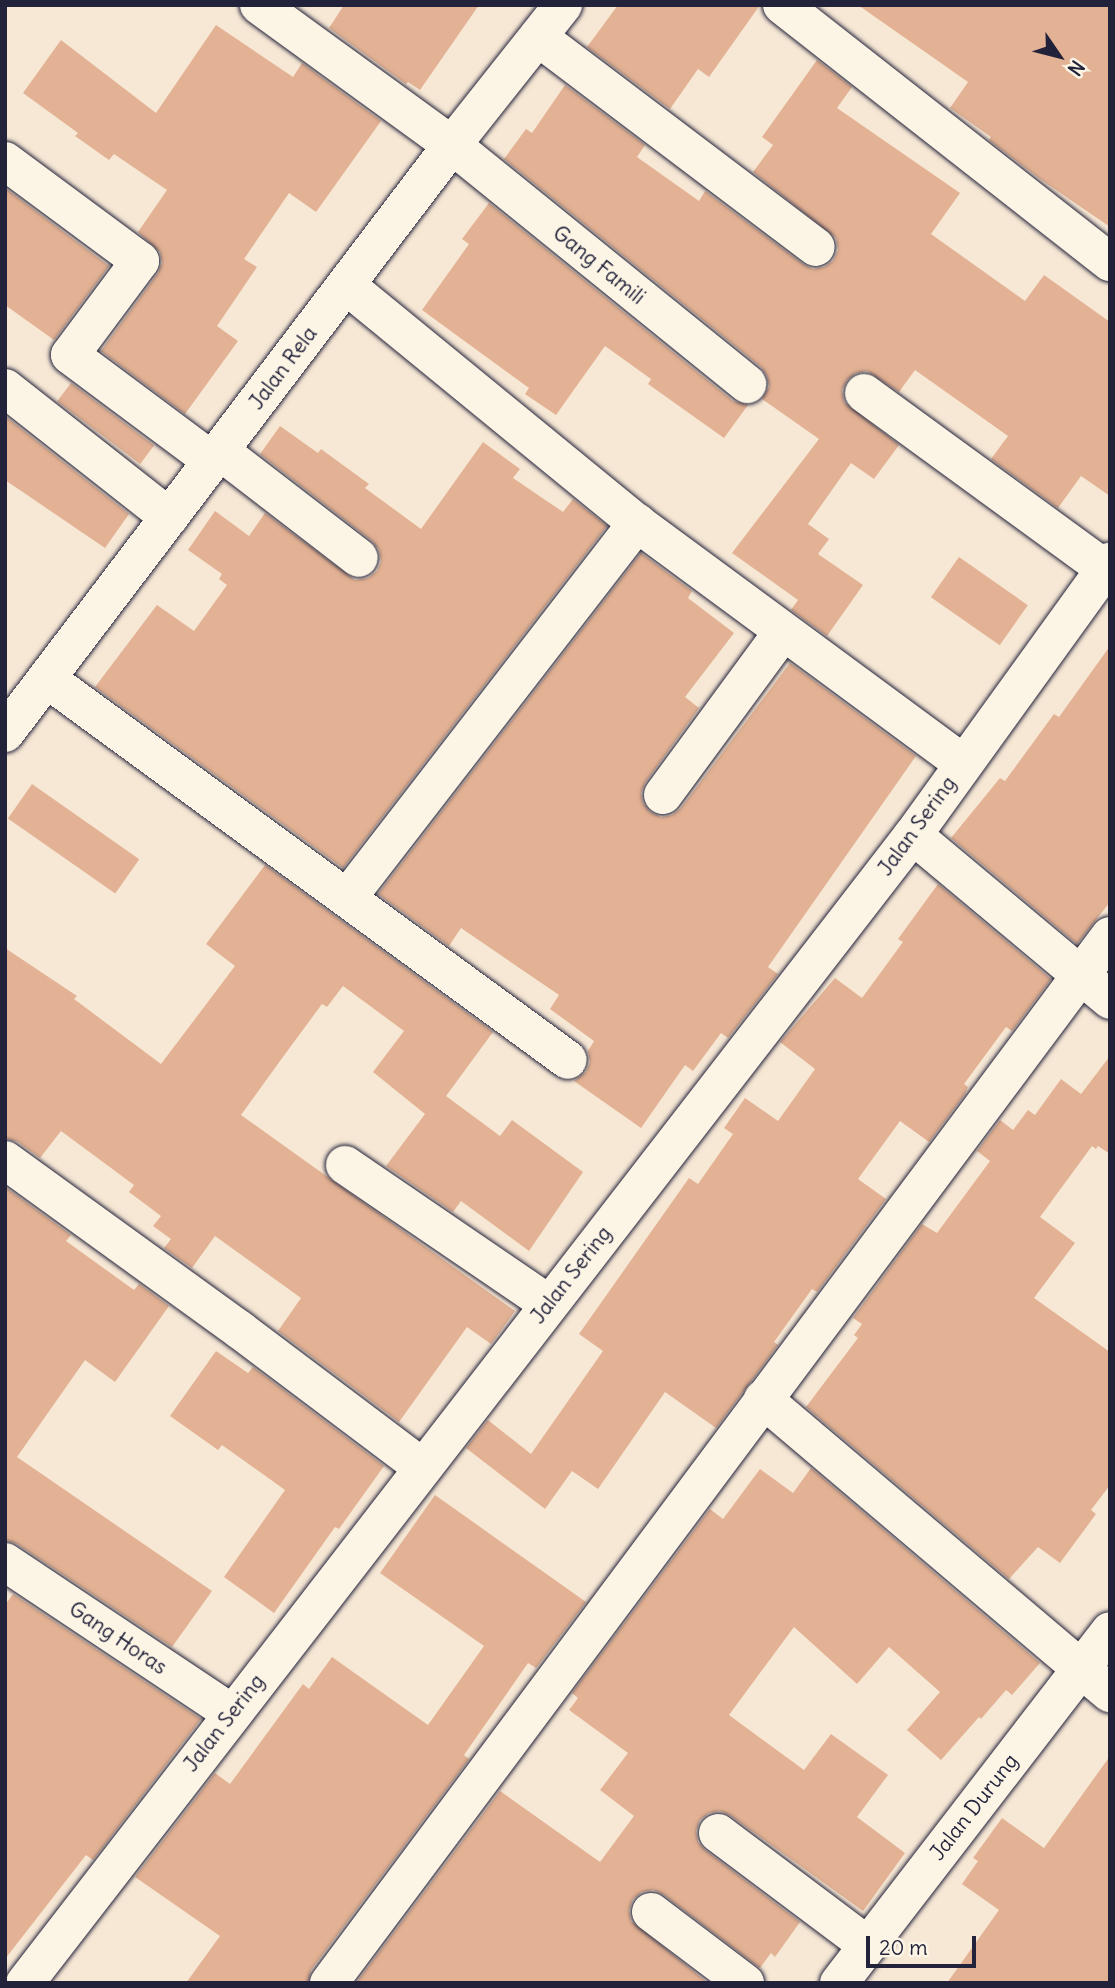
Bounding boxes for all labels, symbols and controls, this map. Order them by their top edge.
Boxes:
north arrow [1024,21,1094,91]
text: N [1063,56,1090,80]
street label: Gang Famili [548,220,650,310]
street label: Jalan Rela [244,322,322,414]
street label: Jalan Sering [873,771,961,881]
street label: Jalan Sering [525,1221,617,1329]
street label: Gang Horas [64,1596,172,1680]
street label: Jalan Sering [178,1669,270,1777]
street label: Jalan Durung [925,1749,1023,1865]
scale bar [870,1922,980,1966]
text: 20 m [879,1934,928,1961]

